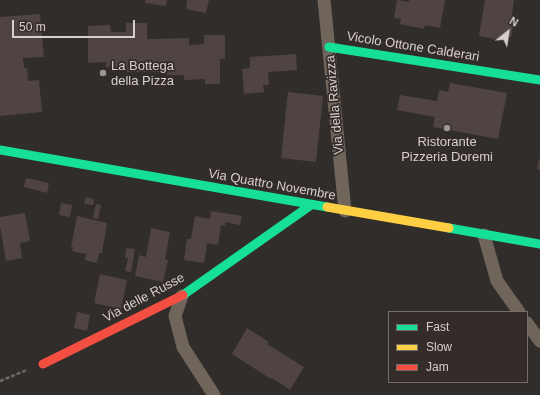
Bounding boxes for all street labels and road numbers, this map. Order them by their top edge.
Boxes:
street label: Vicolo Ottone Calderari [346,29,480,65]
street label: Via della Ravizza [323,55,347,155]
street label: Via Quattro Novembre [207,166,337,204]
street label: Via delle Russe [101,270,187,326]

